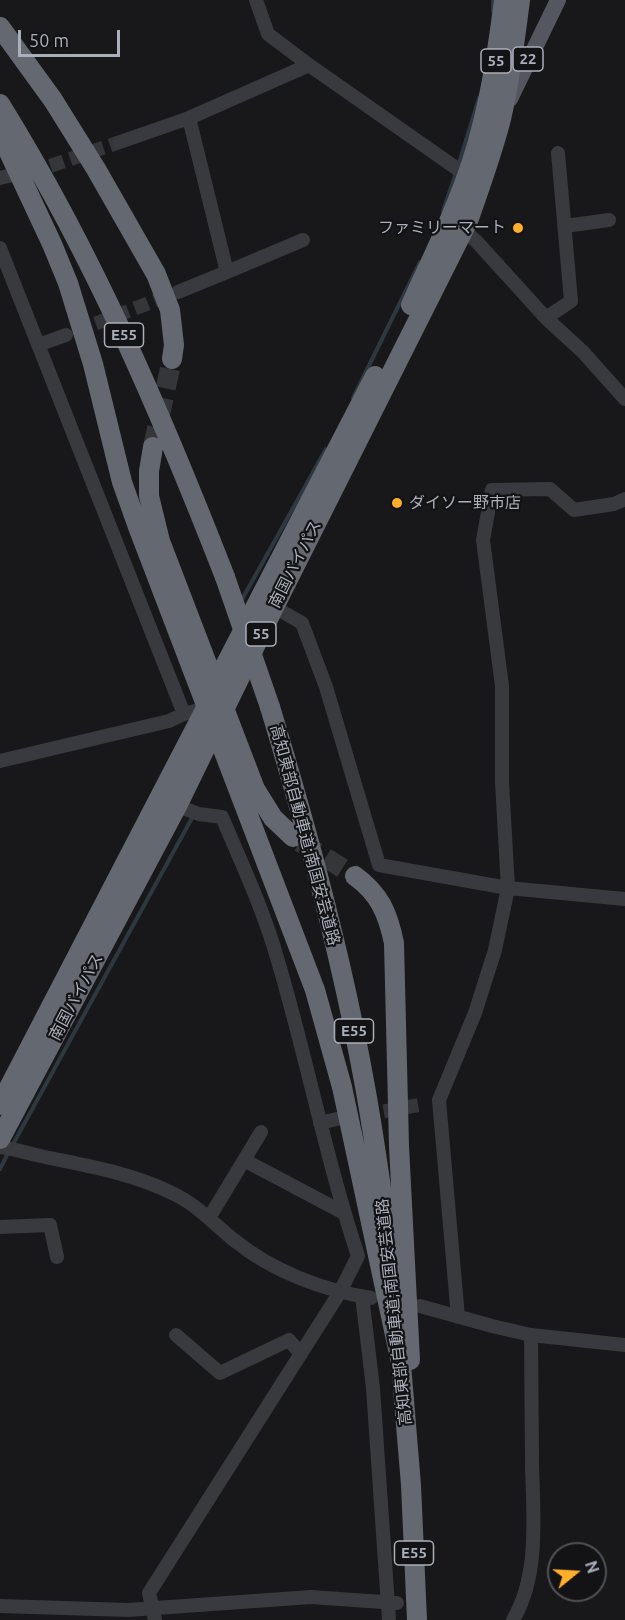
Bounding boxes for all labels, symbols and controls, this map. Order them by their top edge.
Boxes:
scale bar [21,18,123,56]
text: 50 m [29,30,69,50]
road number: 22 [513,47,543,71]
road number: 55 [481,49,511,73]
place label: ファミリーマート [378,218,506,238]
marker: ファミリーマート [511,221,525,235]
road number: E55 [104,323,144,347]
place label: ダイソー野市店 [409,493,521,513]
marker: ダイソー野市店 [390,496,404,510]
street label: 南国バイパス [265,517,325,611]
road number: 55 [246,622,276,646]
street label: 高知東部自動車道;南国安芸道路 [266,722,344,948]
street label: 南国バイパス [45,950,107,1044]
road number: E55 [334,1019,374,1043]
street label: 高知東部自動車道;南国安芸道路 [373,1198,415,1426]
road number: E55 [394,1541,434,1565]
north arrow [547,1542,607,1602]
text: N [582,1559,603,1576]

